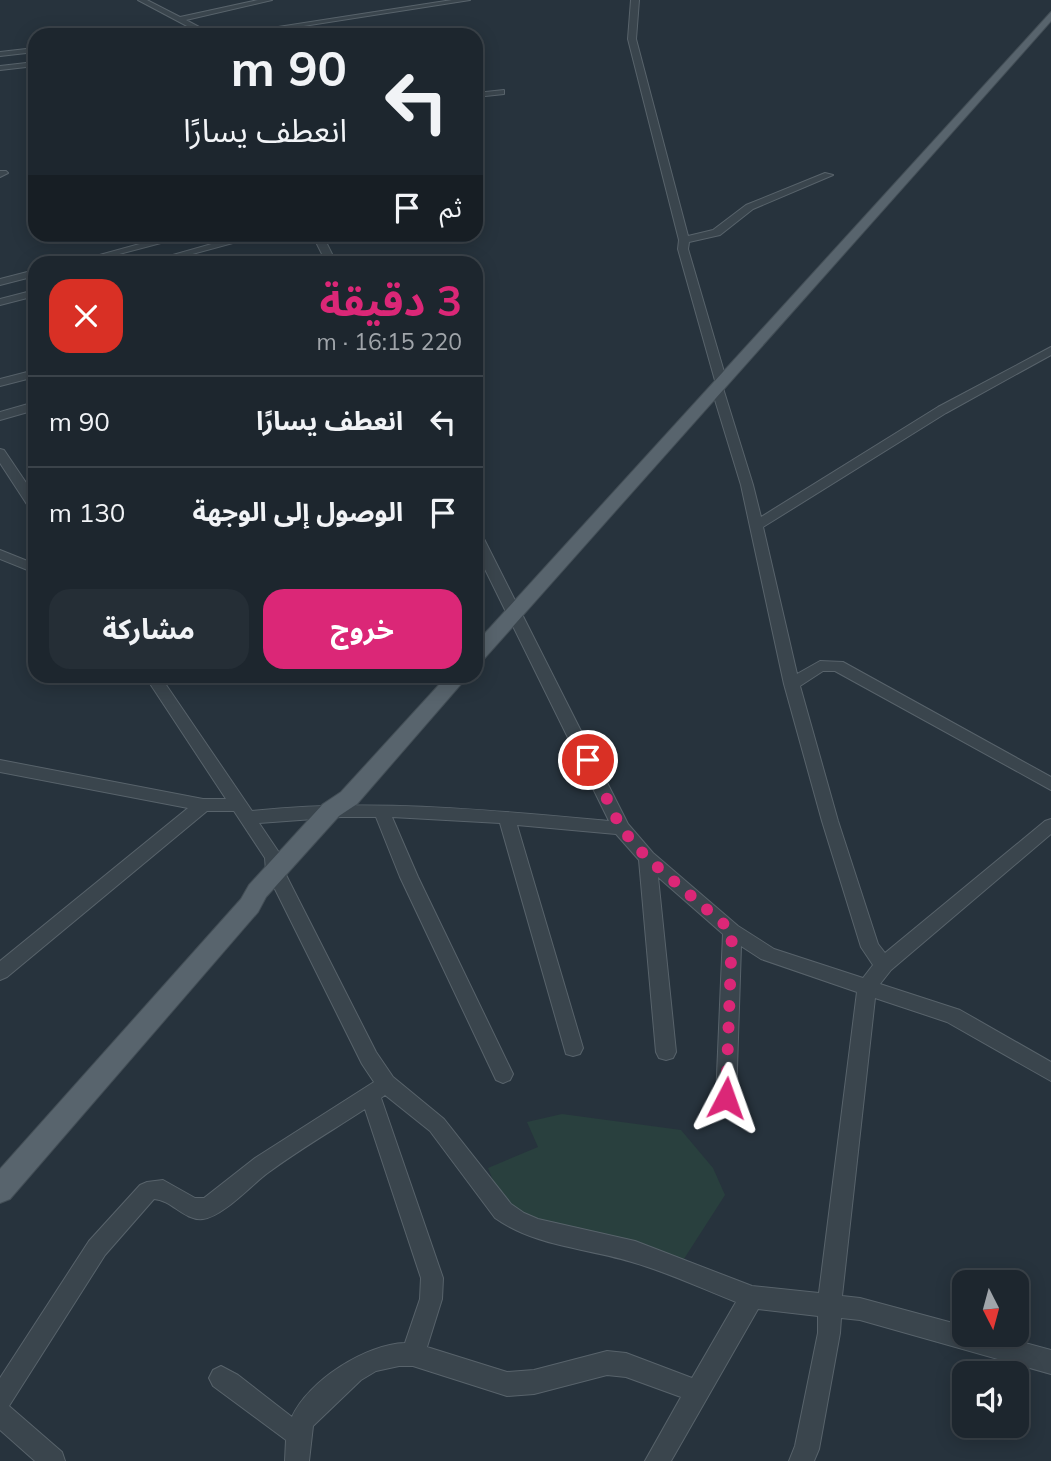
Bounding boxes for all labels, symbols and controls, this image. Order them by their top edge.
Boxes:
text: 90 m [231,37,347,98]
icon: left [371,56,462,147]
text: انعطف يسارًا [183,110,347,150]
icon: arrive [388,189,426,227]
text: ثم [440,191,462,224]
text: 3 دقيقة [320,274,462,327]
button: close [49,279,123,353]
text: 220 m · 16:15 [317,327,462,356]
icon: left [424,403,462,441]
text: انعطف يسارًا [256,404,403,437]
text: 90 m [49,405,110,438]
icon: arrive [424,494,462,532]
text: الوصول إلى الوجهة [192,495,403,528]
text: 130 m [49,496,125,529]
button: مشاركة [49,589,249,669]
button: خروج [263,589,462,669]
pin [558,730,618,790]
icon: arrive [569,741,607,779]
position arrow [689,1061,763,1135]
north arrow [952,1270,1029,1348]
map controls [952,1270,1029,1438]
button: sound [952,1361,1029,1438]

